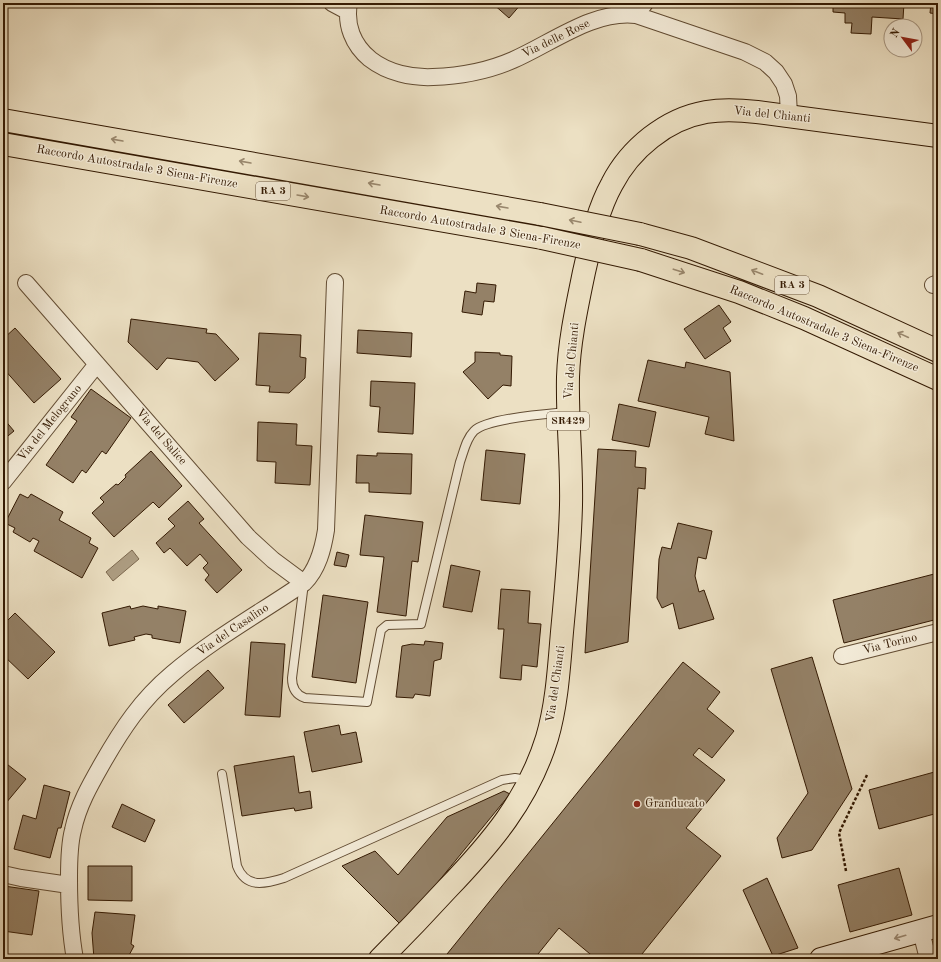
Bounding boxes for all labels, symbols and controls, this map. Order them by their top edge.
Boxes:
street label: Via delle Rose [520,17,592,61]
north arrow [883,18,923,58]
text: N [889,27,903,40]
street label: Via del Chianti [733,105,811,125]
one-way arrow [111,135,124,143]
street label: Raccordo Autostradale 3 Siena-Firenze [35,143,239,191]
one-way arrow [239,158,252,166]
one-way arrow [367,180,380,188]
road number: RA 3 [256,182,290,200]
one-way arrow [296,193,309,201]
one-way arrow [495,203,508,211]
street label: Raccordo Autostradale 3 Siena-Firenze [378,204,582,252]
one-way arrow [569,216,582,224]
one-way arrow [672,268,685,275]
one-way arrow [752,268,764,276]
road number: RA 3 [775,276,809,294]
street label: Raccordo Autostradale 3 Siena-Firenze [728,284,921,375]
street label: Via del Chianti [563,322,581,400]
one-way arrow [897,330,909,338]
street label: Via del Melograno [16,383,84,463]
street label: Via del Salice [133,407,189,468]
road number: SR429 [547,412,589,430]
street label: Via del Casalino [195,602,271,658]
street label: Via Torino [862,631,918,657]
street label: Via del Chianti [545,645,567,723]
place label: Granducato [645,798,705,810]
marker: Granducato [632,799,642,809]
one-way arrow [894,934,907,941]

